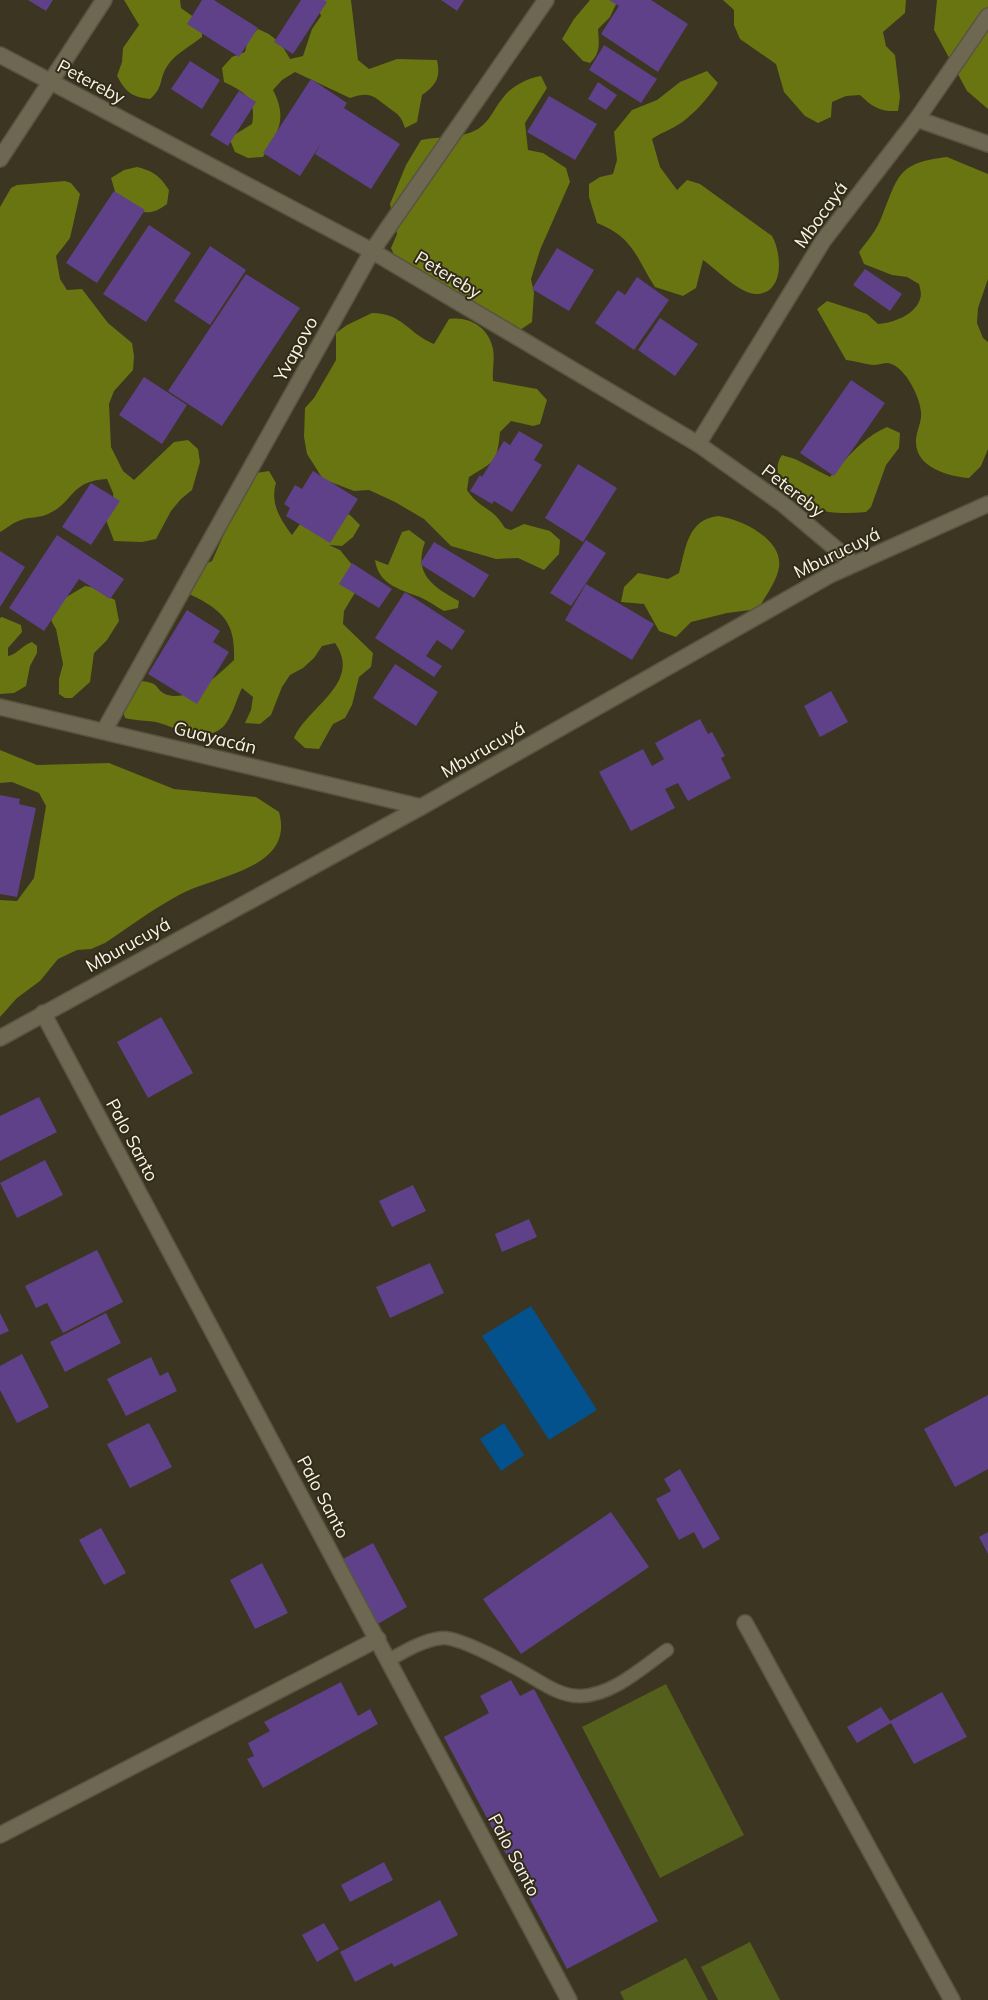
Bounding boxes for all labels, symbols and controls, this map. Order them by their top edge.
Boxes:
street label: Petereby [53,54,129,109]
street label: Mbocayá [789,177,852,252]
street label: Petereby [411,246,486,304]
street label: Yvapovo [268,312,323,386]
street label: Petereby [757,459,830,523]
street label: Mburucuyá [790,522,884,583]
street label: Guayacán [171,716,259,759]
street label: Mburucuyá [437,716,529,783]
street label: Mburucuyá [81,912,174,977]
street label: Palo Santo [101,1094,164,1185]
street label: Palo Santo [292,1451,355,1542]
street label: Palo Santo [483,1809,546,1900]

